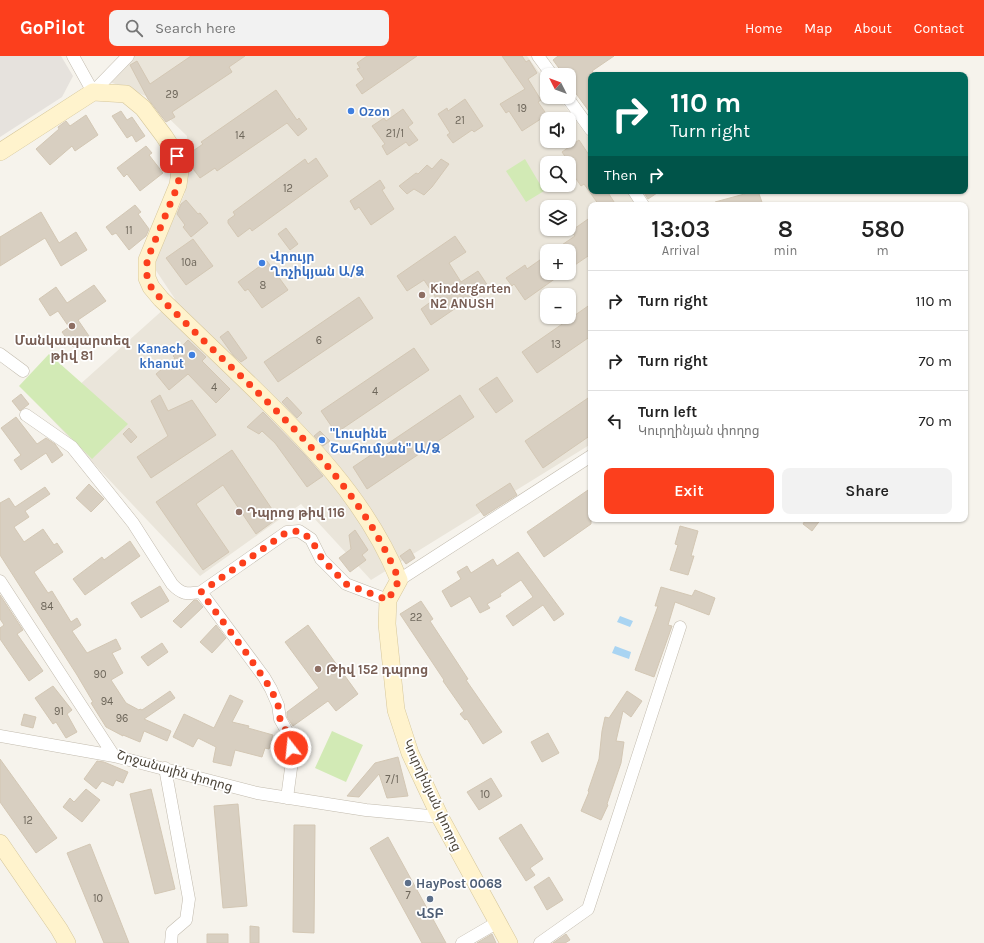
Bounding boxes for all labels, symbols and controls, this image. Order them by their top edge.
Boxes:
search box [109,10,389,46]
text: GoPilot [20,17,85,39]
icon: search [123,17,145,39]
text: Search here [155,19,236,37]
text: Home [745,20,782,37]
text: Map [804,20,832,37]
text: About [854,20,892,37]
text: Contact [914,20,964,37]
north arrow [540,68,576,104]
map controls [540,68,576,324]
text: 110 m [670,86,741,119]
house number: 29 [166,88,178,101]
icon: right [604,88,656,140]
house number: 19 [517,102,527,115]
place label: Ozon [359,104,390,119]
marker: Ozon [346,106,356,116]
button: sound [540,112,576,148]
house number: 21 [455,114,465,127]
text: Turn right [670,120,750,142]
house number: 21/1 [386,127,404,140]
house number: 14 [235,129,245,142]
pin [160,139,194,173]
icon: arrive [166,145,188,167]
button: search [540,156,576,192]
icon: right [645,164,667,186]
text: Then [604,166,637,184]
house number: 12 [283,182,293,195]
button: layers [540,200,576,236]
text: 13:03 [651,215,710,243]
text: 8 [778,215,793,243]
text: 580 [861,215,905,243]
house number: 11 [125,224,133,237]
text: Arrival [662,243,700,258]
text: min [773,243,797,258]
text: m [877,243,889,258]
button: + [540,244,576,280]
place label: Վրույր Ղոչիկյան Ա/Ձ [270,249,365,279]
house number: 10a [181,256,197,269]
marker: Վրույր Ղոչիկյան Ա/Ձ [257,258,267,268]
house number: 8 [260,279,267,292]
place label: Kindergarten N2 ANUSH [430,281,511,311]
button: − [540,288,576,324]
marker: Kindergarten N2 ANUSH [417,290,427,300]
icon: right [604,290,626,312]
text: Turn right [638,292,708,310]
text: 110 m [916,292,952,310]
marker: Մանկապարտեզ թիվ 81 [67,321,77,331]
place label: Մանկապարտեզ թիվ 81 [14,333,130,363]
house number: 6 [316,334,322,347]
house number: 13 [551,338,561,351]
place label: Kanach khanut [137,341,184,371]
marker: Kanach khanut [187,350,197,360]
icon: right [604,350,626,372]
text: Turn right [638,352,708,370]
text: 70 m [918,352,952,370]
house number: 4 [211,381,217,394]
house number: 4 [372,385,378,398]
text: Turn left [638,403,697,421]
icon: left [604,410,626,432]
text: 70 m [918,412,952,430]
text: Կուրղինյան փողոց [638,423,760,438]
place label: "Լուսինե Շահումյան" Ա/Ձ [330,426,440,456]
marker: "Լուսինե Շահումյան" Ա/Ձ [317,435,327,445]
button: Exit [604,468,774,514]
button: Share [782,468,952,514]
place label: Դպրոց թիվ 116 [247,505,345,520]
marker: Դպրոց թիվ 116 [234,507,244,517]
house number: 84 [41,600,53,613]
house number: 22 [410,611,422,624]
place label: Թիվ 152 դպրոց [326,662,428,677]
marker: Թիվ 152 դպրոց [313,664,323,674]
house number: 90 [94,668,106,681]
house number: 94 [101,695,113,708]
house number: 91 [54,705,64,718]
house number: 96 [116,712,128,725]
position arrow [270,727,312,769]
street label: Կուրղինյան փողոց [400,737,465,853]
street label: Շրջանային փողոց [115,747,234,794]
house number: 7/1 [385,773,399,786]
house number: 10 [480,788,490,801]
house number: 12 [23,814,33,827]
place label: HayPost 0068 [416,876,502,891]
marker: HayPost 0068 [403,878,413,888]
house number: 7 [405,889,411,902]
house number: 10 [93,892,103,905]
marker: ՎՏԲ [425,894,435,904]
place label: ՎՏԲ [416,906,444,921]

